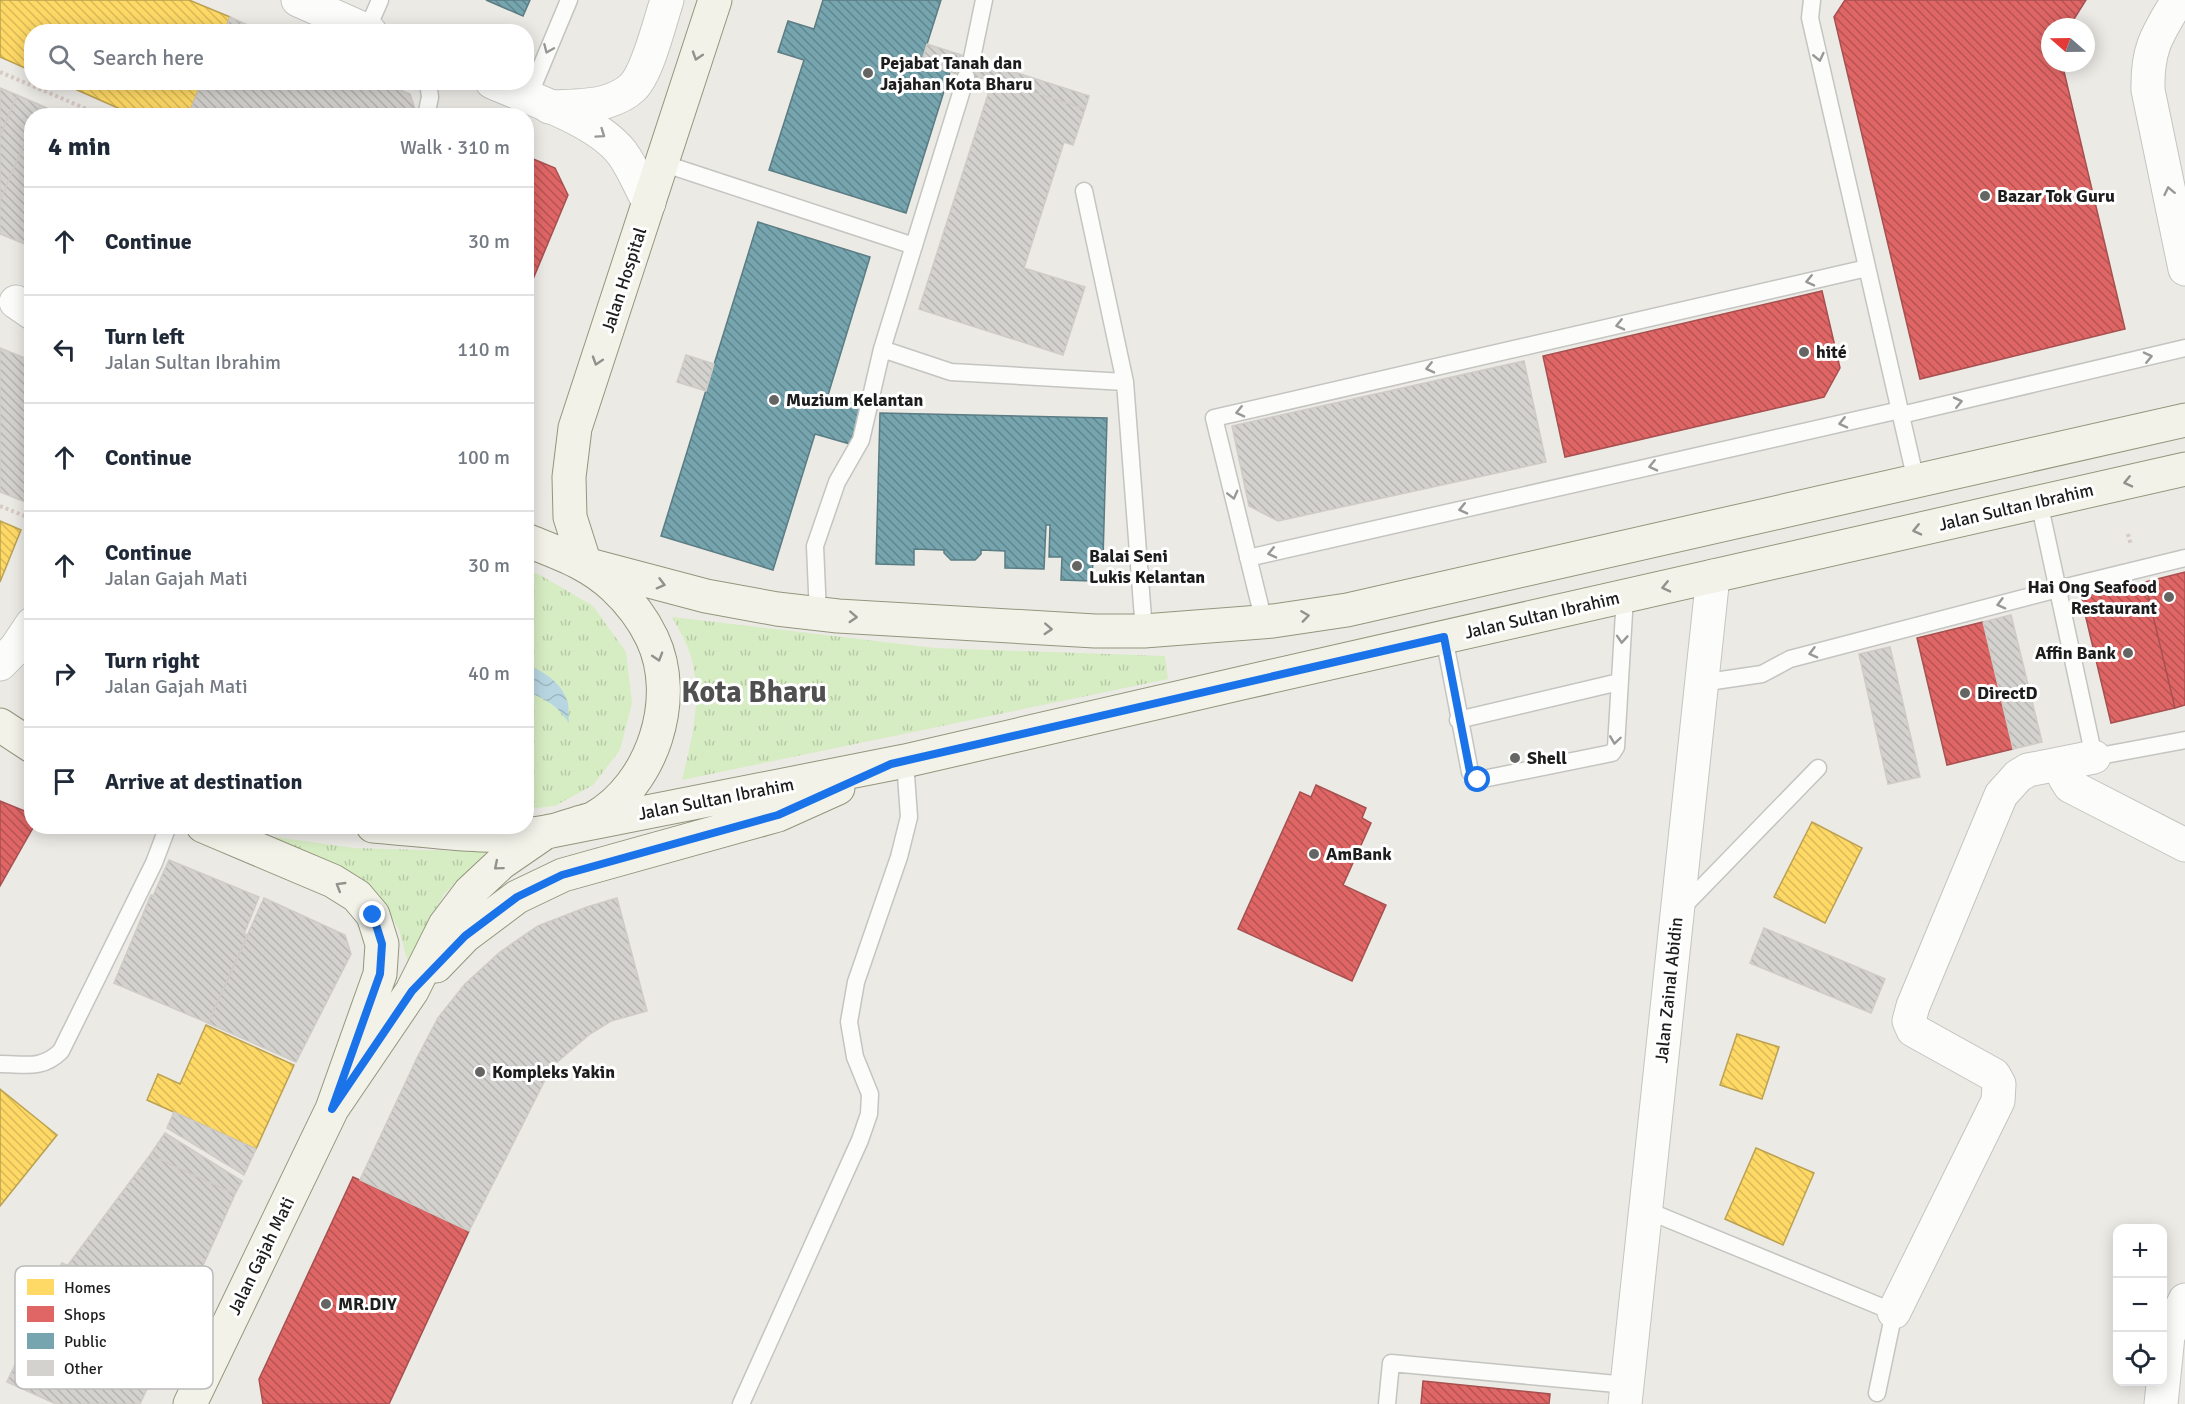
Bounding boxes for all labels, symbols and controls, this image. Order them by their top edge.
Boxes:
north arrow [2041,18,2095,72]
search box [24,24,534,90]
icon: search [45,41,78,74]
one-way arrow [543,43,555,54]
text: Search here [93,44,204,71]
one-way arrow [691,50,704,61]
place label: Pejabat Tanah dan Jajahan Kota Bharu [880,52,1032,95]
one-way arrow [1811,52,1824,62]
marker: Pejabat Tanah dan Jajahan Kota Bharu [861,66,875,80]
one-way arrow [595,127,606,138]
text: 4 min [48,131,111,163]
text: Walk · 310 m [400,135,510,160]
place label: Bazar Tok Guru [1997,185,2115,207]
one-way arrow [2163,187,2176,197]
marker: Bazar Tok Guru [1978,189,1992,203]
icon: ahead [48,225,81,258]
street label: Jalan Hospital [597,225,651,335]
text: Continue [105,228,192,255]
text: 30 m [468,229,510,254]
one-way arrow [1806,274,1816,287]
one-way arrow [1616,317,1626,330]
text: Turn left [105,323,185,350]
icon: left [48,333,81,366]
text: 110 m [457,337,510,362]
place label: hité [1816,341,1847,363]
marker: hité [1797,345,1811,359]
text: Jalan Sultan Ibrahim [105,350,281,375]
one-way arrow [2142,351,2152,364]
one-way arrow [592,355,604,366]
one-way arrow [1425,361,1435,374]
place label: Muzium Kelantan [786,389,923,411]
marker: Muzium Kelantan [767,393,781,407]
one-way arrow [1953,396,1963,409]
one-way arrow [1235,404,1245,417]
one-way arrow [1838,415,1848,428]
icon: ahead [48,441,81,474]
text: Continue [105,444,192,471]
text: 100 m [457,445,510,470]
one-way arrow [1648,459,1658,472]
one-way arrow [2123,475,2133,488]
street label: Jalan Sultan Ibrahim [1936,478,2096,536]
one-way arrow [1225,490,1238,500]
one-way arrow [1458,502,1468,515]
one-way arrow [1913,522,1923,535]
text: Continue [105,539,192,566]
place label: Balai Seni Lukis Kelantan [1089,545,1205,588]
one-way arrow [1268,545,1278,558]
icon: ahead [48,549,81,582]
text: 30 m [468,553,510,578]
marker: Balai Seni Lukis Kelantan [1070,559,1084,573]
text: Jalan Gajah Mati [105,566,248,591]
place label: Hai Ong Seafood Restaurant [2027,576,2157,619]
one-way arrow [656,577,666,589]
one-way arrow [1661,579,1671,592]
street label: Jalan Sultan Ibrahim [1462,586,1622,644]
marker: Hai Ong Seafood Restaurant [2162,590,2176,604]
one-way arrow [1996,596,2006,609]
one-way arrow [849,611,858,624]
one-way arrow [1300,611,1310,623]
one-way arrow [1043,622,1052,635]
one-way arrow [1616,634,1629,643]
place label: Affin Bank [2035,642,2117,664]
one-way arrow [1808,646,1818,659]
marker: Affin Bank [2121,646,2135,660]
text: Turn right [105,647,200,674]
one-way arrow [651,651,663,662]
icon: right [48,657,81,690]
text: 40 m [468,661,510,686]
text: Jalan Gajah Mati [105,674,248,699]
district label: Kota Bharu [681,674,827,711]
place label: DirectD [1977,682,2038,704]
marker: DirectD [1958,686,1972,700]
one-way arrow [1610,735,1622,745]
place label: Shell [1527,747,1567,769]
marker: Shell [1508,751,1522,765]
icon: arrive [48,765,81,798]
route start [1464,766,1490,792]
text: Arrive at destination [105,768,302,795]
street label: Jalan Sultan Ibrahim [636,773,796,825]
place label: AmBank [1326,843,1392,865]
marker: AmBank [1307,847,1321,861]
one-way arrow [494,859,505,870]
one-way arrow [336,882,346,893]
route end [359,901,385,927]
street label: Jalan Zainal Abidin [1650,916,1688,1064]
place label: Kompleks Yakin [492,1061,615,1083]
marker: Kompleks Yakin [473,1065,487,1079]
street label: Jalan Gajah Mati [223,1193,299,1319]
map controls [2113,1224,2167,1386]
button: + [2113,1224,2167,1278]
legend [15,1266,213,1389]
text: Homes [64,1278,111,1298]
button: − [2113,1278,2167,1332]
place label: MR.DIY [338,1293,397,1315]
marker: MR.DIY [319,1297,333,1311]
text: Shops [64,1305,105,1325]
text: Public [64,1332,107,1352]
button: locate [2113,1332,2167,1386]
text: Other [64,1359,103,1379]

